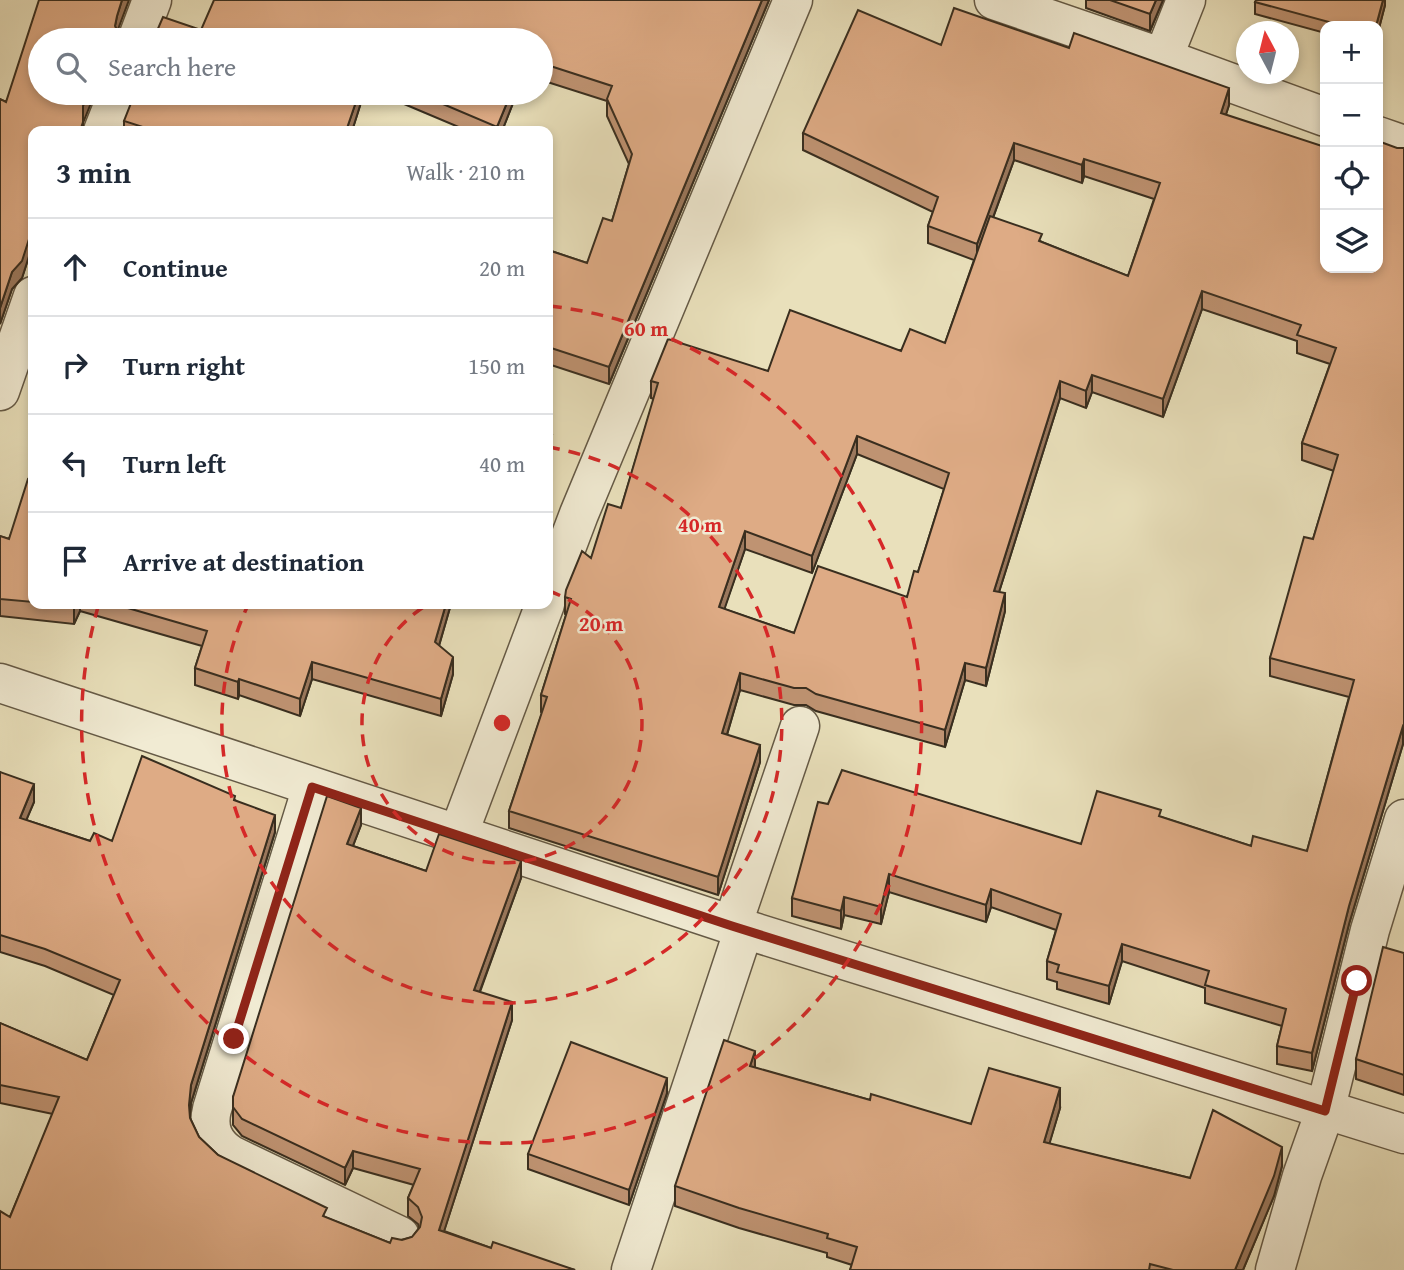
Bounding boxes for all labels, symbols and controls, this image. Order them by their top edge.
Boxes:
north arrow [1236,21,1299,84]
map controls [1320,21,1383,273]
button: + [1320,21,1383,84]
search box [28,28,553,105]
text: Search here [108,47,236,86]
icon: search [52,48,90,86]
button: − [1320,84,1383,147]
button: locate [1320,147,1383,210]
text: 3 min [56,150,131,194]
text: Walk · 210 m [406,155,525,188]
button: layers [1320,210,1383,273]
icon: ahead [56,248,94,286]
text: Continue [123,248,228,287]
text: 20 m [479,251,525,284]
text: 60 m [624,313,668,344]
icon: right [56,346,94,384]
text: Turn right [123,346,245,385]
text: 150 m [468,349,525,382]
icon: left [56,444,94,482]
text: Turn left [123,444,226,483]
text: 40 m [479,447,525,480]
text: 40 m [678,509,722,540]
icon: arrive [56,542,94,580]
text: Arrive at destination [123,542,364,581]
text: 20 m [579,608,623,639]
centre of rings [490,711,514,735]
route start [1341,965,1372,996]
route end [218,1023,249,1054]

